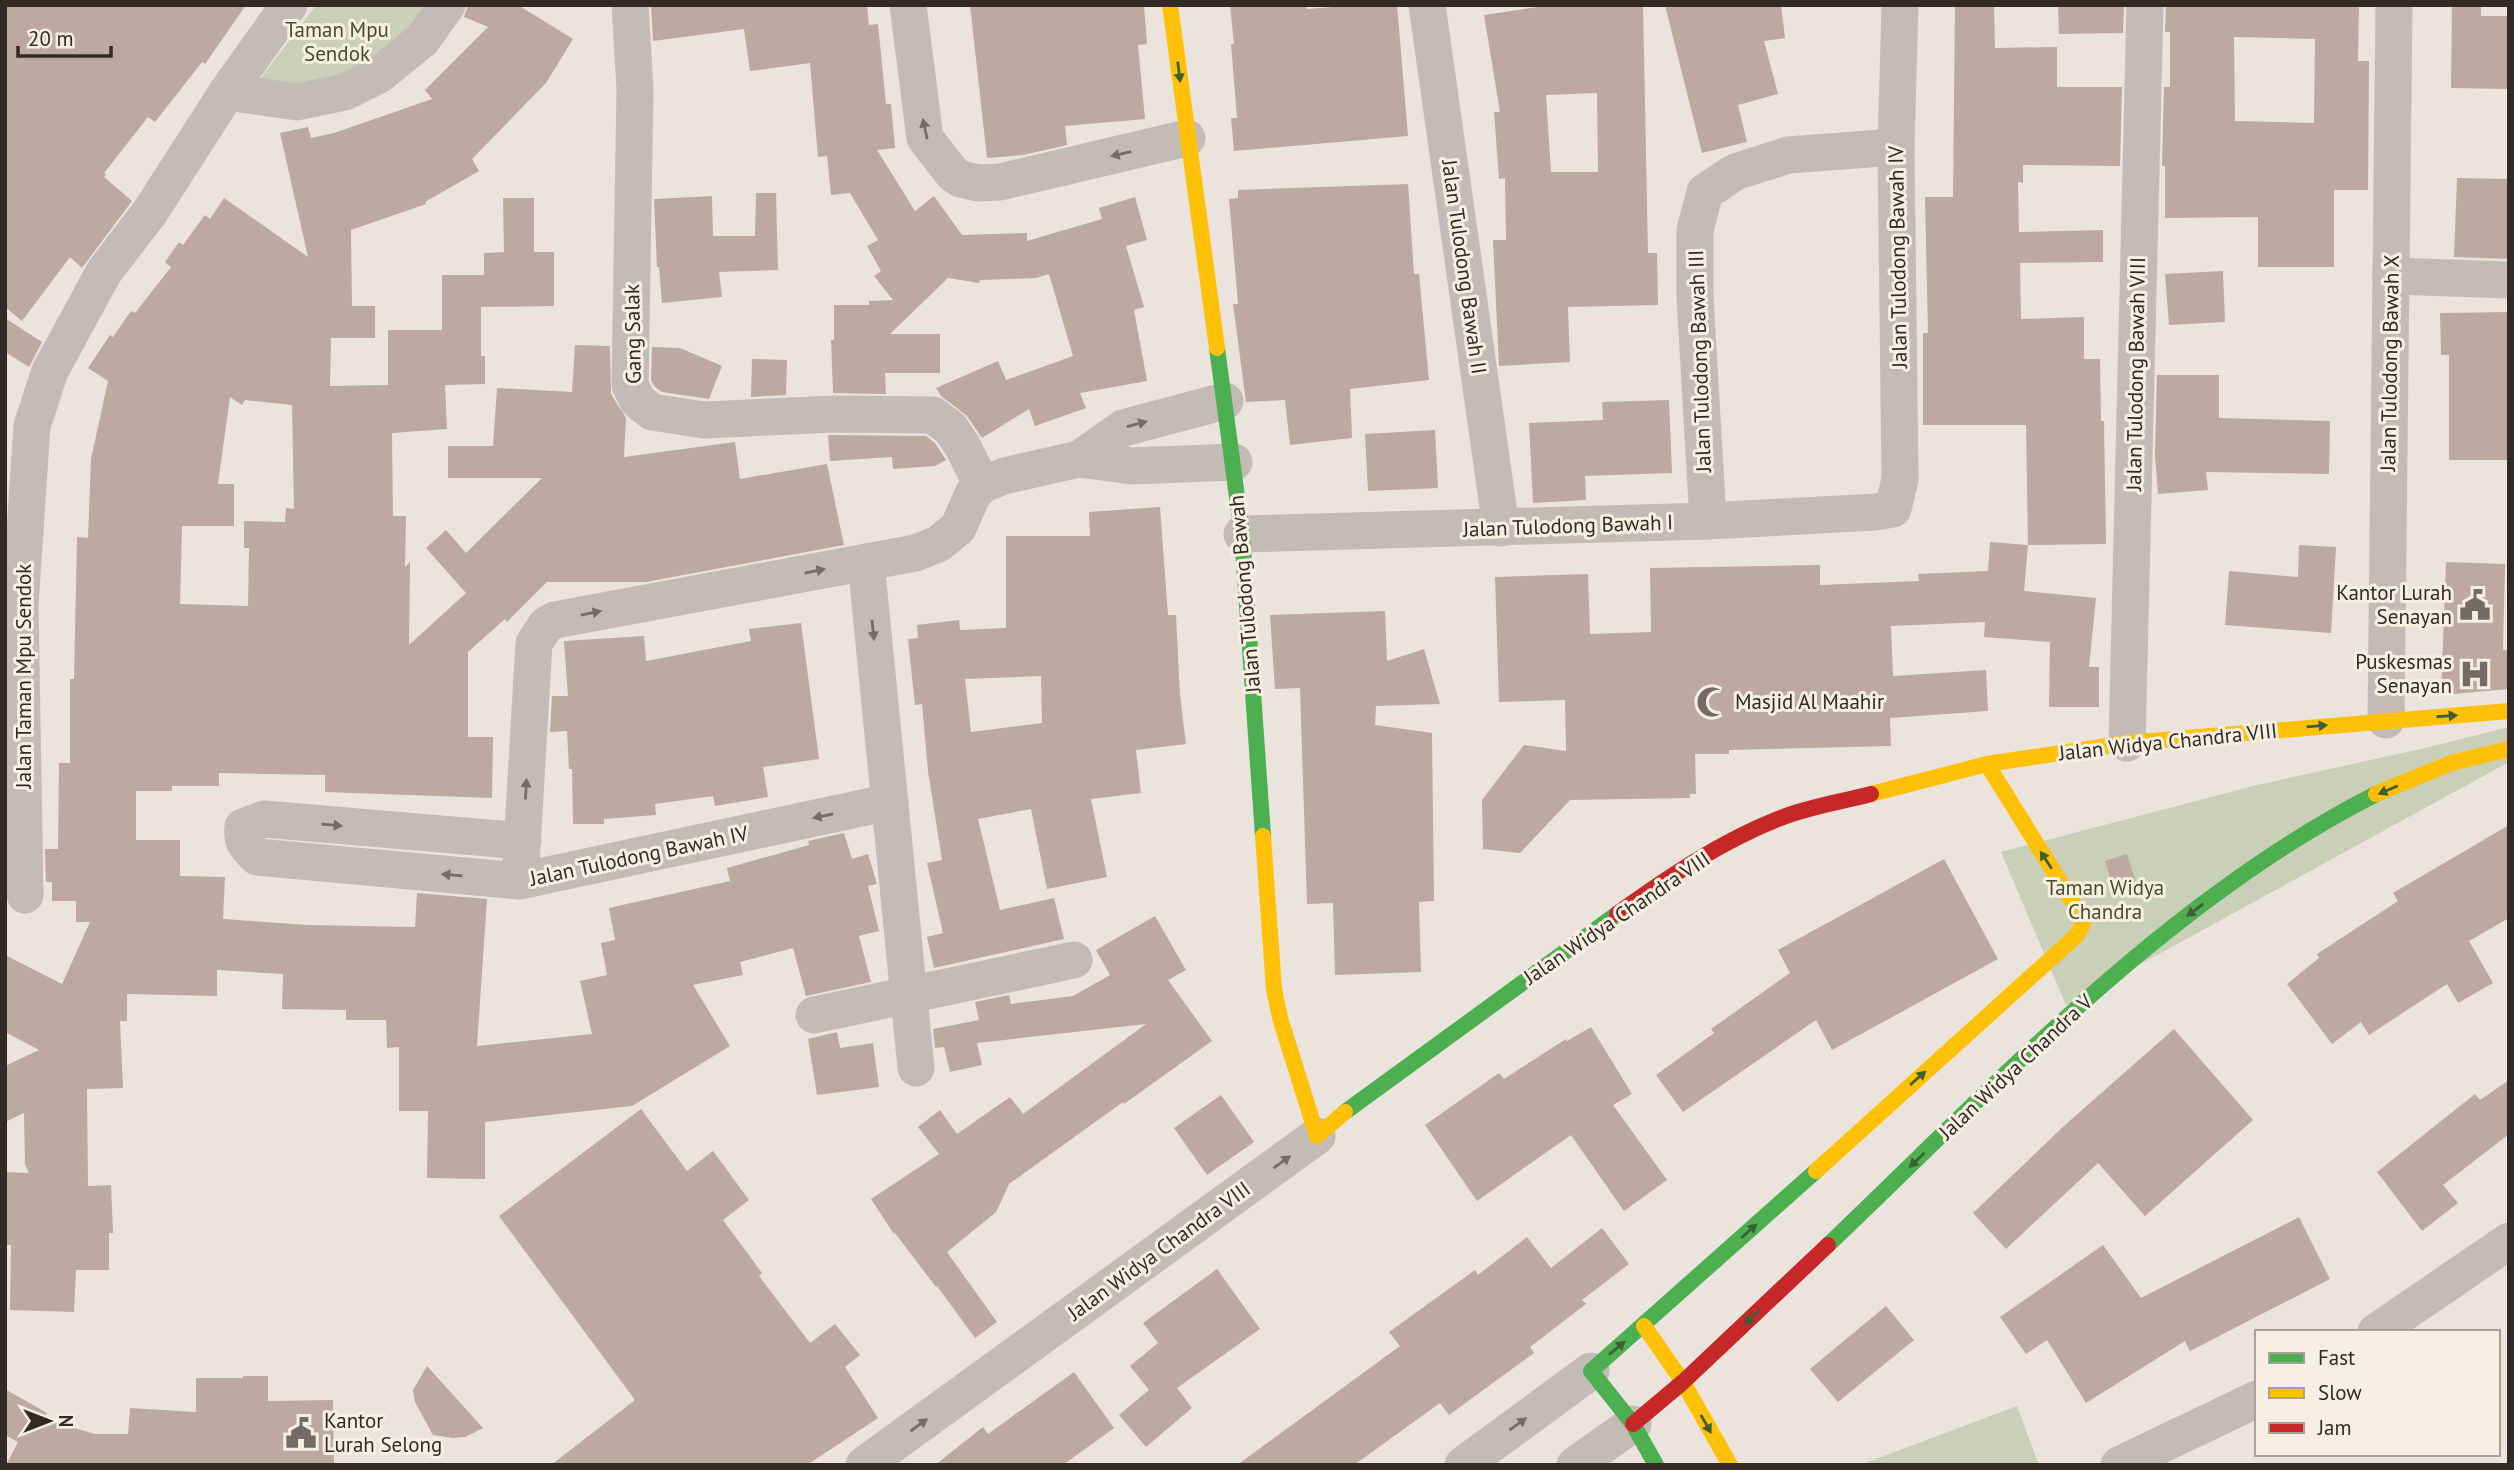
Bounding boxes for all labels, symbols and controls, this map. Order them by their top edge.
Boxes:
scale bar [18,14,110,58]
park label: Taman Mpu Sendok [285,16,389,67]
text: 20 m [28,25,74,52]
one-way arrow [1173,61,1184,83]
one-way arrow [919,117,930,139]
street label: Jalan Tulodong Bawah IV [1882,146,1913,369]
one-way arrow [1110,148,1132,159]
street label: Jalan Tulodong Bawah II [1436,157,1493,376]
street label: Jalan Tulodong Bawah III [1682,249,1717,474]
street label: Jalan Tulodong Bawah X [2374,254,2405,472]
street label: Jalan Tulodong Bawah VIII [2120,257,2151,492]
street label: Gang Salak [618,284,647,384]
one-way arrow [1126,418,1148,429]
street label: Jalan Tulodong Bawah [1222,494,1267,695]
street label: Jalan Tulodong Bawah I [1461,508,1674,543]
street label: Jalan Taman Mpu Sendok [10,564,37,789]
one-way arrow [804,566,826,577]
place label: Kantor Lurah Senayan [2336,579,2452,630]
public building icon: Kantor Lurah Senayan [2458,588,2492,622]
one-way arrow [580,608,602,619]
one-way arrow [867,619,878,641]
place label: Puskesmas Senayan [2355,648,2452,699]
hospital icon: Puskesmas Senayan [2458,657,2492,691]
mosque icon: Masjid Al Maahir [1695,685,1729,719]
place label: Masjid Al Maahir [1735,688,1884,715]
one-way arrow [2437,710,2459,721]
street label: Jalan Widya Chandra VIII [2056,717,2278,766]
one-way arrow [2306,721,2328,732]
one-way arrow [520,778,531,800]
one-way arrow [2377,785,2398,796]
one-way arrow [812,811,834,822]
street label: Jalan Tulodong Bawah IV [526,819,750,892]
one-way arrow [321,820,343,831]
street label: Jalan Widya Chandra VIII [1517,845,1715,991]
one-way arrow [2039,850,2052,869]
one-way arrow [441,869,463,880]
park label: Taman Widya Chandra [2046,874,2164,925]
one-way arrow [2187,903,2205,918]
street label: Jalan Widya Chandra V [1932,988,2098,1146]
one-way arrow [1909,1070,1927,1086]
one-way arrow [1909,1152,1926,1168]
one-way arrow [1273,1155,1291,1169]
street label: Jalan Widya Chandra VIII [1061,1175,1255,1327]
one-way arrow [1740,1223,1757,1239]
one-way arrow [1744,1308,1761,1324]
legend [2255,1330,2500,1456]
one-way arrow [1609,1341,1626,1356]
text: Fast [2318,1344,2355,1371]
text: Slow [2318,1379,2362,1406]
north arrow [14,1386,84,1456]
place label: Kantor Lurah Selong [324,1407,442,1458]
one-way arrow [1700,1414,1713,1433]
text: Jam [2317,1414,2352,1441]
text: N [54,1415,78,1427]
public building icon: Kantor Lurah Selong [284,1416,318,1450]
one-way arrow [910,1417,928,1432]
one-way arrow [1509,1417,1527,1431]

